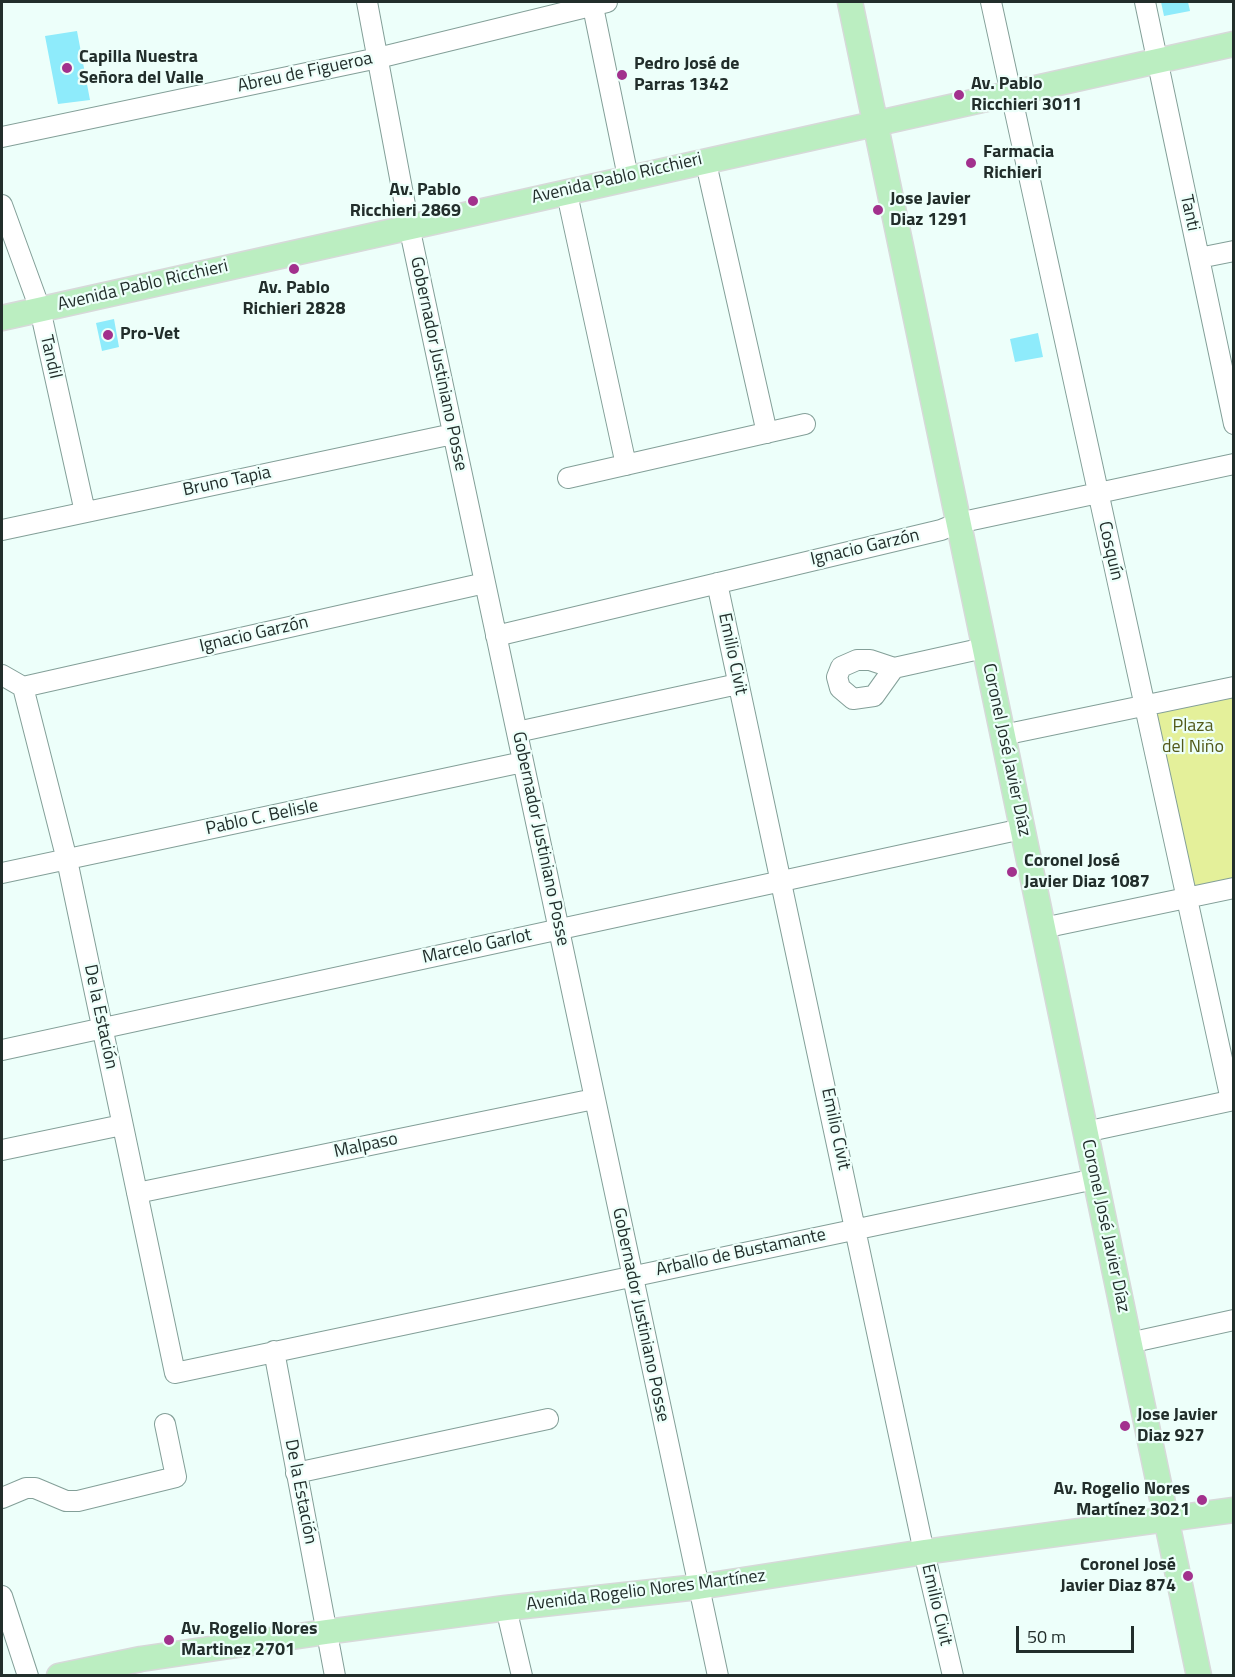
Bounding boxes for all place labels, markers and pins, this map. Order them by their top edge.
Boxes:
place label: Capilla Nuestra Señora del Valle [79,47,204,90]
place label: Pedro José de Parras 1342 [634,54,740,97]
marker: Capilla Nuestra Señora del Valle [60,61,74,75]
marker: Pedro José de Parras 1342 [615,68,629,82]
place label: Av. Pablo Ricchieri 3011 [971,74,1082,116]
marker: Av. Pablo Ricchieri 3011 [952,88,966,102]
place label: Farmacia Richieri [983,142,1054,184]
marker: Farmacia Richieri [964,156,978,170]
place label: Av. Pablo Ricchieri 2869 [350,180,461,222]
place label: Jose Javier Diaz 1291 [890,189,971,232]
marker: Av. Pablo Ricchieri 2869 [466,194,480,208]
marker: Jose Javier Diaz 1291 [871,203,885,217]
marker: Av. Pablo Richieri 2828 [287,262,301,276]
place label: Av. Pablo Richieri 2828 [242,278,346,320]
place label: Pro-Vet [120,324,180,346]
marker: Pro-Vet [101,328,115,342]
place label: Coronel José Javier Diaz 1087 [1024,851,1150,894]
marker: Coronel José Javier Diaz 1087 [1005,865,1019,879]
place label: Jose Javier Diaz 927 [1137,1405,1218,1448]
marker: Jose Javier Diaz 927 [1118,1419,1132,1433]
place label: Av. Rogelio Nores Martínez 3021 [1054,1479,1190,1522]
marker: Av. Rogelio Nores Martínez 3021 [1195,1493,1209,1507]
place label: Coronel José Javier Diaz 874 [1060,1555,1176,1598]
marker: Coronel José Javier Diaz 874 [1181,1569,1195,1583]
place label: Av. Rogelio Nores Martinez 2701 [181,1619,317,1662]
marker: Av. Rogelio Nores Martinez 2701 [162,1633,176,1647]

